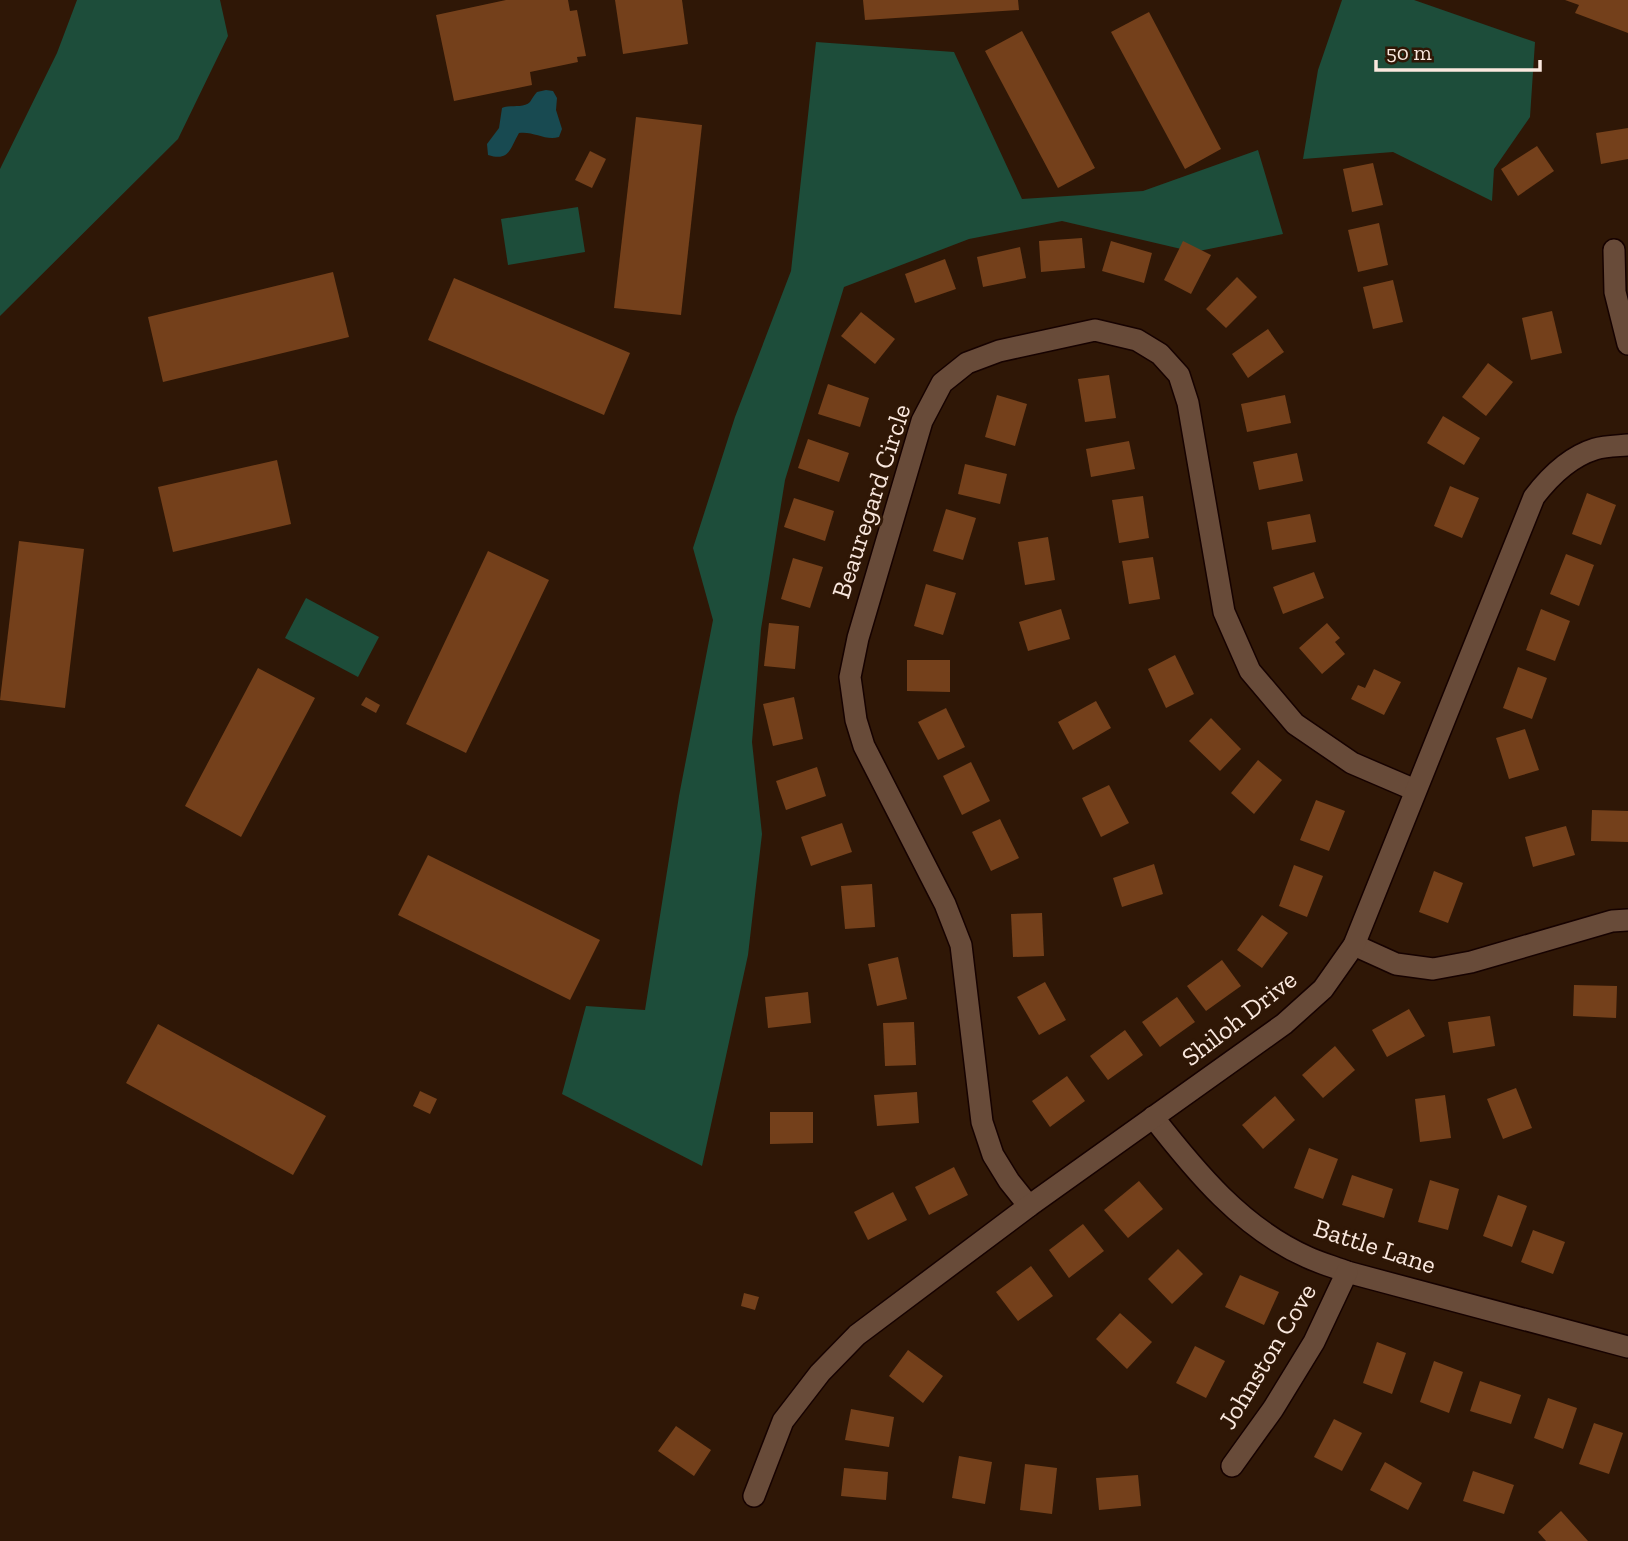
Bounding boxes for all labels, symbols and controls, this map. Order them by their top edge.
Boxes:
scale bar [1376,28,1540,72]
text: 50 m [1386,40,1432,65]
street label: Beauregard Circle [825,400,917,602]
street label: Shiloh Drive [1175,963,1303,1073]
street label: Battle Lane [1310,1211,1440,1281]
street label: Johnston Cove [1211,1278,1323,1434]

